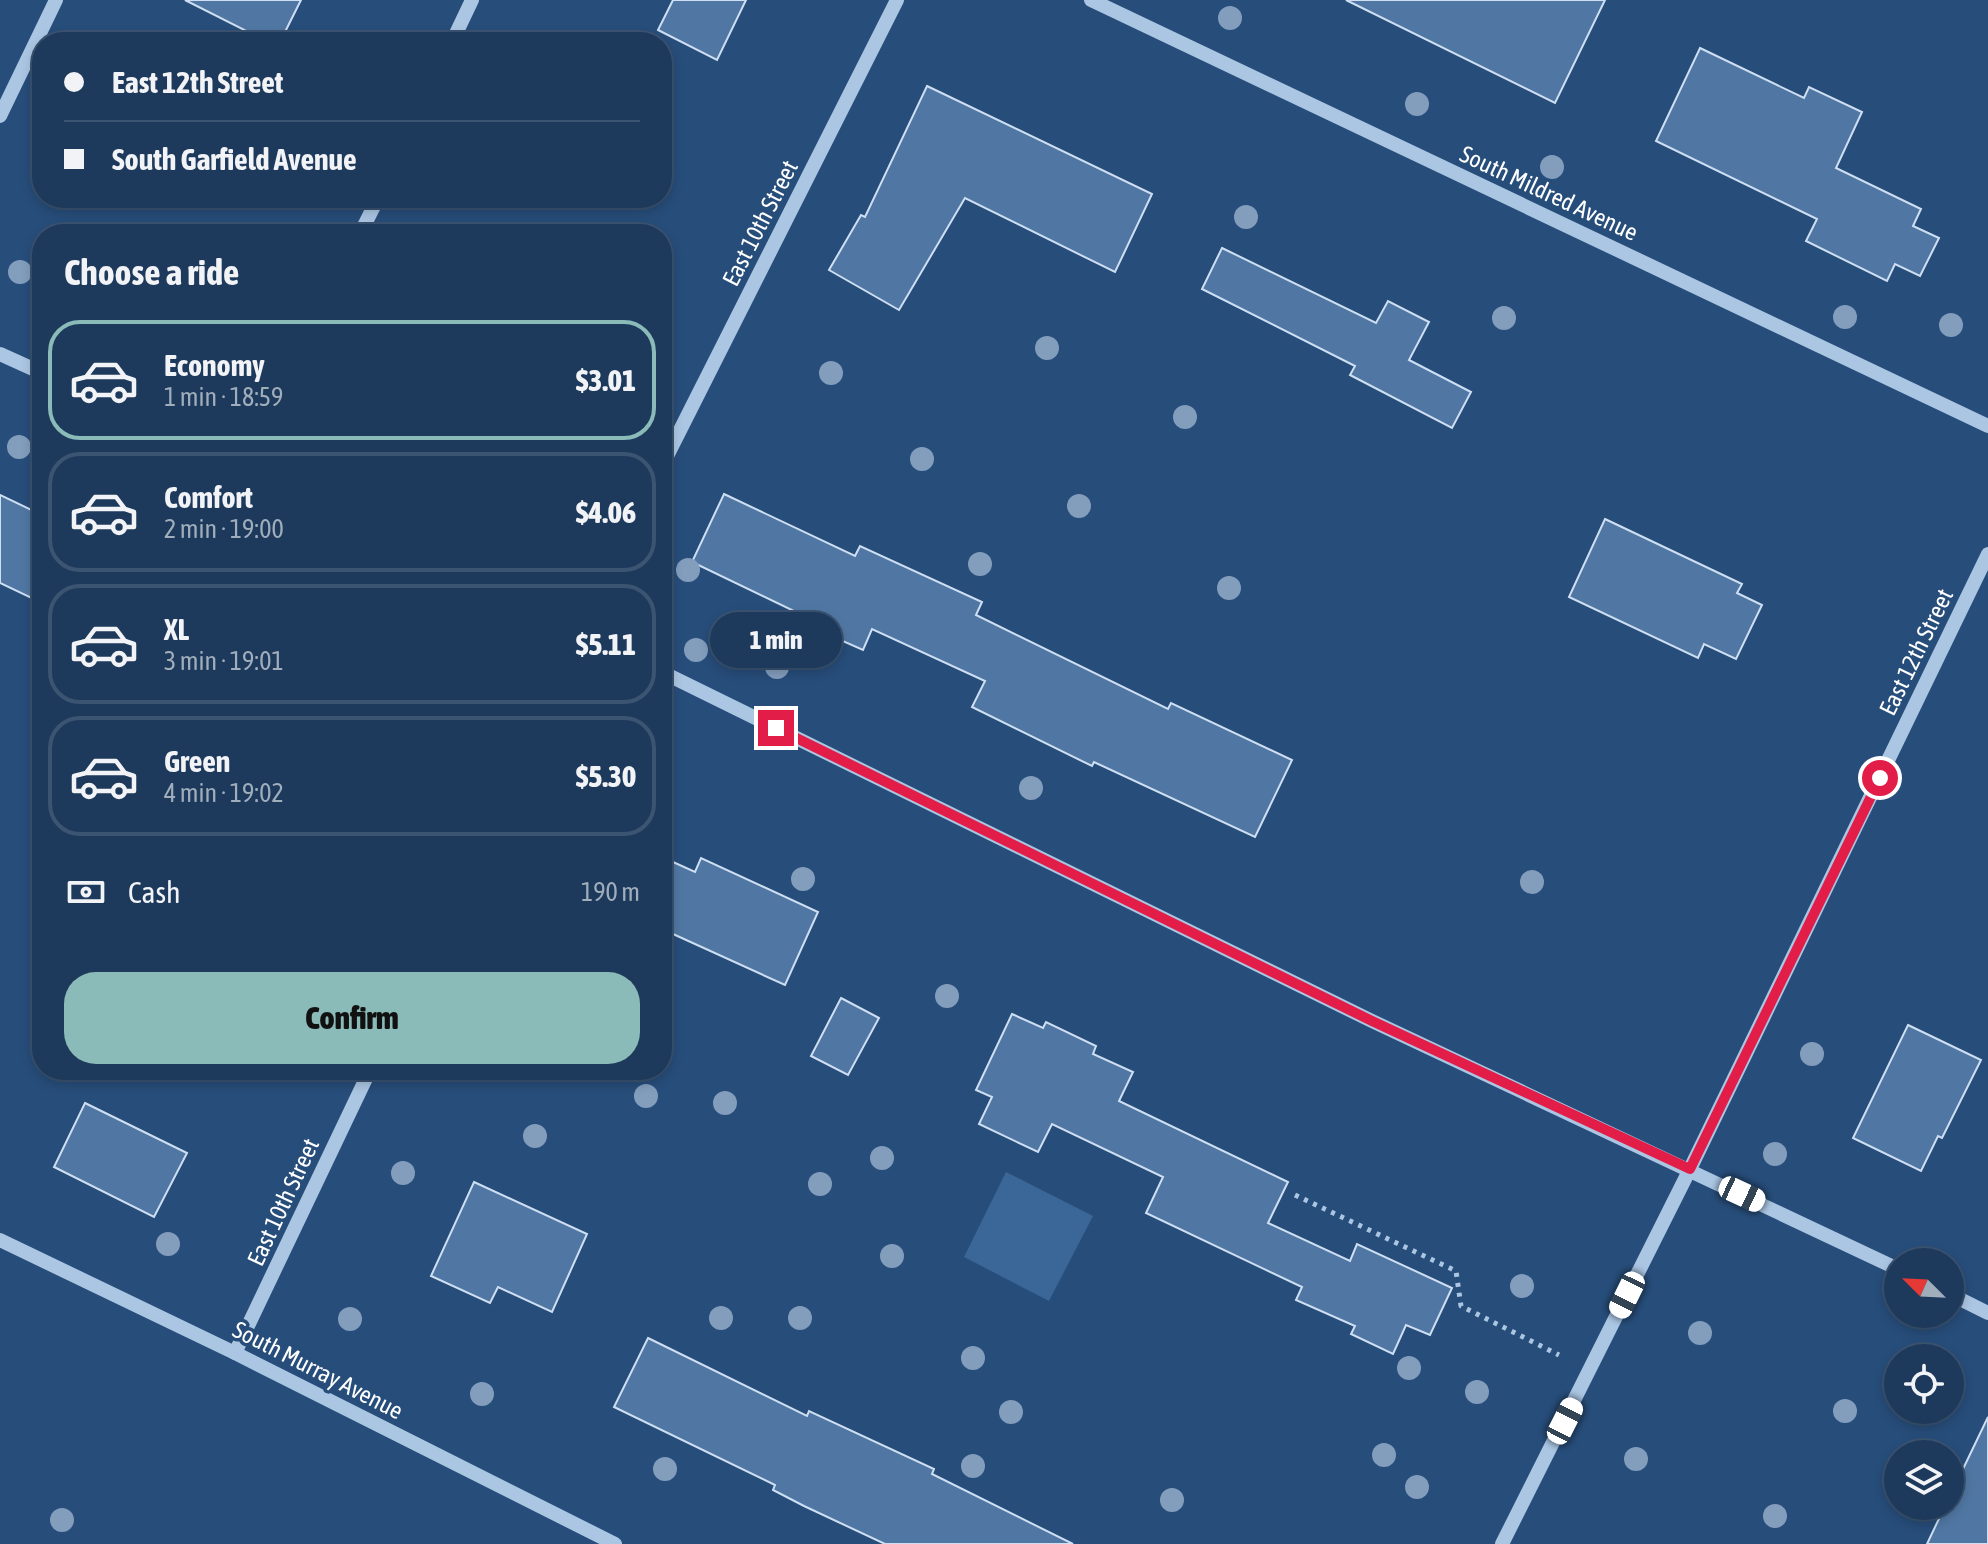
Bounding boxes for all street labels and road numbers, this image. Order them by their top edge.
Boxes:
street label: South Mildred Avenue [1456,140,1642,246]
street label: East 10th Street [717,156,803,290]
street label: East 12th Street [1874,584,1958,720]
street label: East 10th Street [242,1134,324,1270]
street label: South Murray Avenue [229,1316,407,1424]

